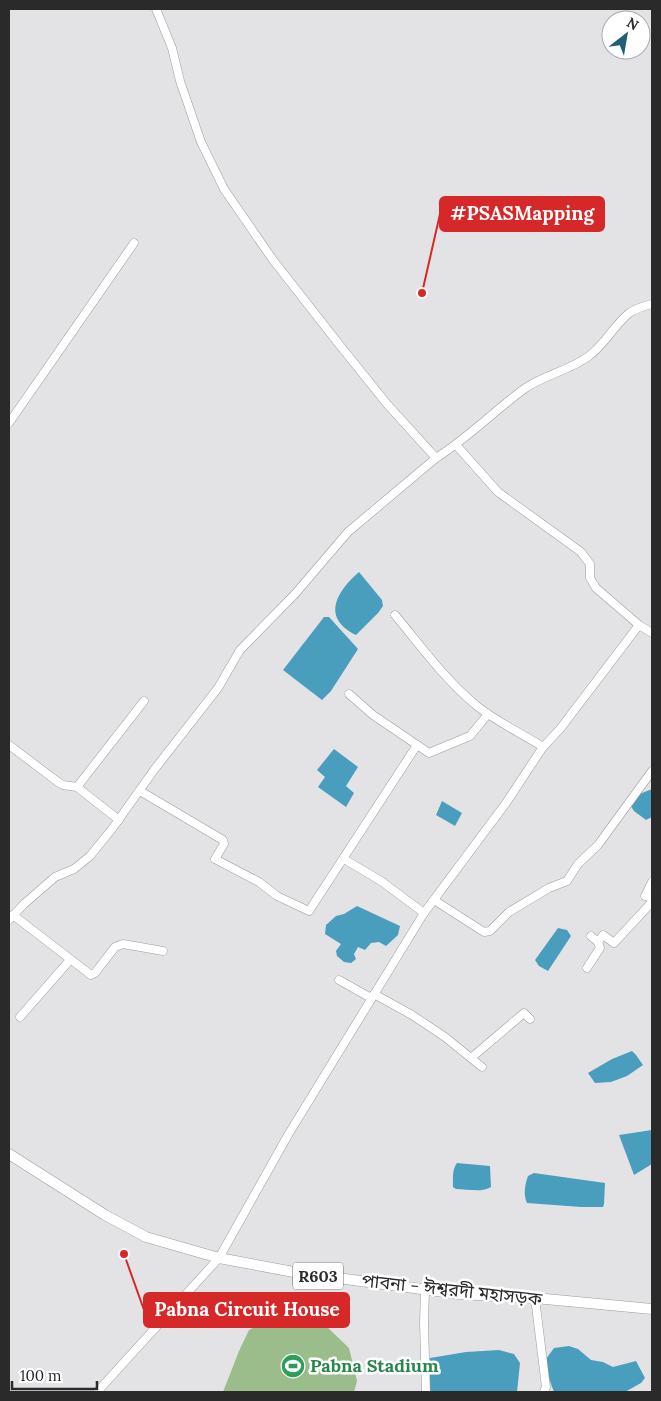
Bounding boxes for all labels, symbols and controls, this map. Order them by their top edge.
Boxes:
north arrow [601,10,651,60]
text: N [623,13,642,34]
callout: #PSASMapping [440,197,604,231]
text: #PSASMapping [450,201,595,225]
road number: R603 [293,1262,343,1290]
street label: পাবনা - ঈশ্বরদী মহাসড়ক [361,1269,544,1310]
callout: Pabna Circuit House [144,1293,349,1327]
text: Pabna Circuit House [154,1297,340,1321]
sports icon: Pabna Stadium [280,1353,306,1379]
place label: Pabna Stadium [310,1354,439,1377]
scale bar [12,1358,98,1390]
text: 100 m [20,1366,61,1385]

